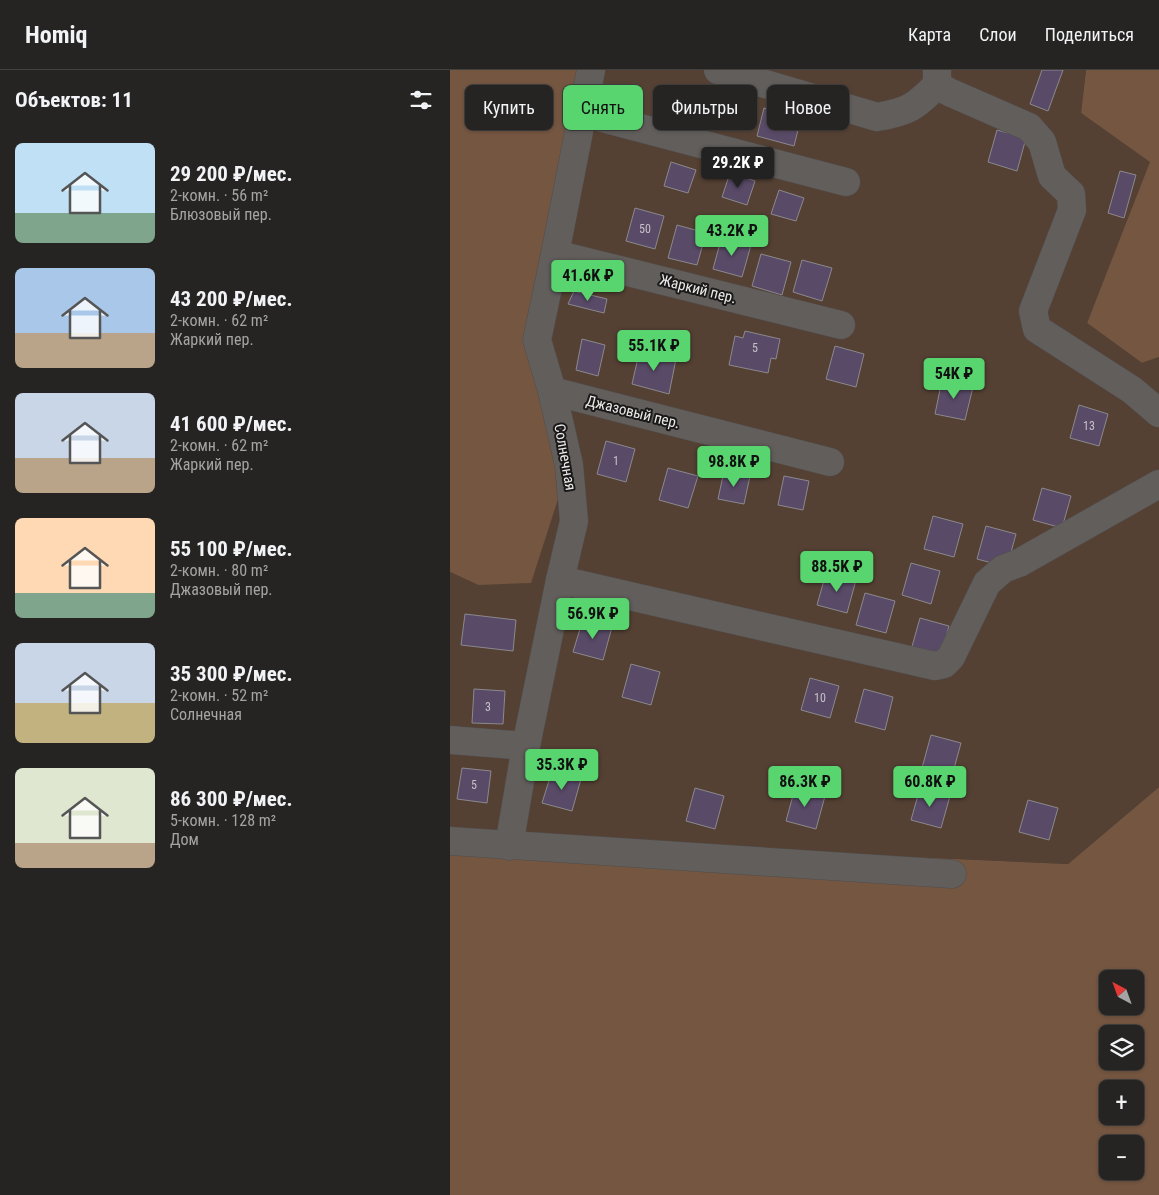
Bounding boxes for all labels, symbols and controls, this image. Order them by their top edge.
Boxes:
text: Homiq [25,21,87,49]
text: Карта [908,24,951,45]
text: Слои [979,24,1017,45]
text: Поделиться [1045,24,1134,45]
chip: Купить [465,85,553,130]
chip: Снять [563,85,643,130]
chip: Фильтры [653,85,757,130]
chip: Новое [767,85,849,130]
icon: filters [407,86,435,114]
text: Объектов: 11 [15,88,133,112]
pin: 29.2K ₽ [692,146,784,189]
text: 29.2K ₽ [712,153,764,172]
text: 29 200 ₽/мес. [170,162,293,186]
icon: home [55,163,115,223]
text: 2-комн. · 56 m² [170,186,268,205]
text: Блюзовый пер. [170,205,272,224]
pin: 43.2K ₽ [686,214,778,257]
text: 43.2K ₽ [706,221,758,240]
house number: 50 [639,222,651,236]
pin: 41.6K ₽ [542,260,634,302]
text: 41.6K ₽ [562,266,614,285]
street label: Жаркий пер. [658,271,738,307]
text: 43 200 ₽/мес. [170,287,293,311]
icon: home [55,288,115,348]
text: 2-комн. · 62 m² [170,311,268,330]
text: Жаркий пер. [170,330,254,349]
pin: 55.1K ₽ [608,330,700,372]
text: 55.1K ₽ [628,336,680,355]
house number: 5 [752,341,758,355]
pin: 54K ₽ [919,358,989,400]
text: 54K ₽ [935,364,973,383]
street label: Джазовый пер. [584,392,682,432]
text: 41 600 ₽/мес. [170,412,293,436]
icon: home [55,413,115,473]
house number: 13 [1083,419,1095,433]
street label: Солнечная [550,422,580,492]
text: 2-комн. · 62 m² [170,436,268,455]
pin: 98.8K ₽ [688,446,780,488]
text: 98.8K ₽ [708,452,760,471]
house number: 1 [613,454,619,468]
text: Жаркий пер. [170,455,254,474]
text: 55 100 ₽/мес. [170,537,293,561]
icon: home [55,538,115,598]
pin: 88.5K ₽ [791,550,883,593]
text: 88.5K ₽ [811,557,863,576]
text: 2-комн. · 80 m² [170,561,268,580]
text: Джазовый пер. [170,580,273,599]
pin: 56.9K ₽ [547,598,639,640]
text: 56.9K ₽ [567,604,619,623]
text: 35 300 ₽/мес. [170,662,293,686]
icon: home [55,663,115,723]
text: 2-комн. · 52 m² [170,686,268,705]
house number: 10 [814,691,826,705]
house number: 3 [485,700,491,714]
text: Солнечная [170,705,242,724]
pin: 35.3K ₽ [516,748,608,791]
text: 35.3K ₽ [536,755,588,774]
pin: 86.3K ₽ [759,766,851,808]
pin: 60.8K ₽ [884,766,976,808]
text: 86.3K ₽ [779,772,831,791]
text: 60.8K ₽ [904,772,956,791]
house number: 5 [471,778,477,792]
text: 86 300 ₽/мес. [170,787,293,811]
icon: home [55,788,115,848]
text: 5-комн. · 128 m² [170,811,276,830]
text: Дом [170,830,199,849]
north arrow [1099,970,1144,1015]
map controls [1099,970,1144,1180]
button: layers [1099,1025,1144,1070]
button: + [1099,1080,1144,1125]
button: − [1099,1135,1144,1180]

